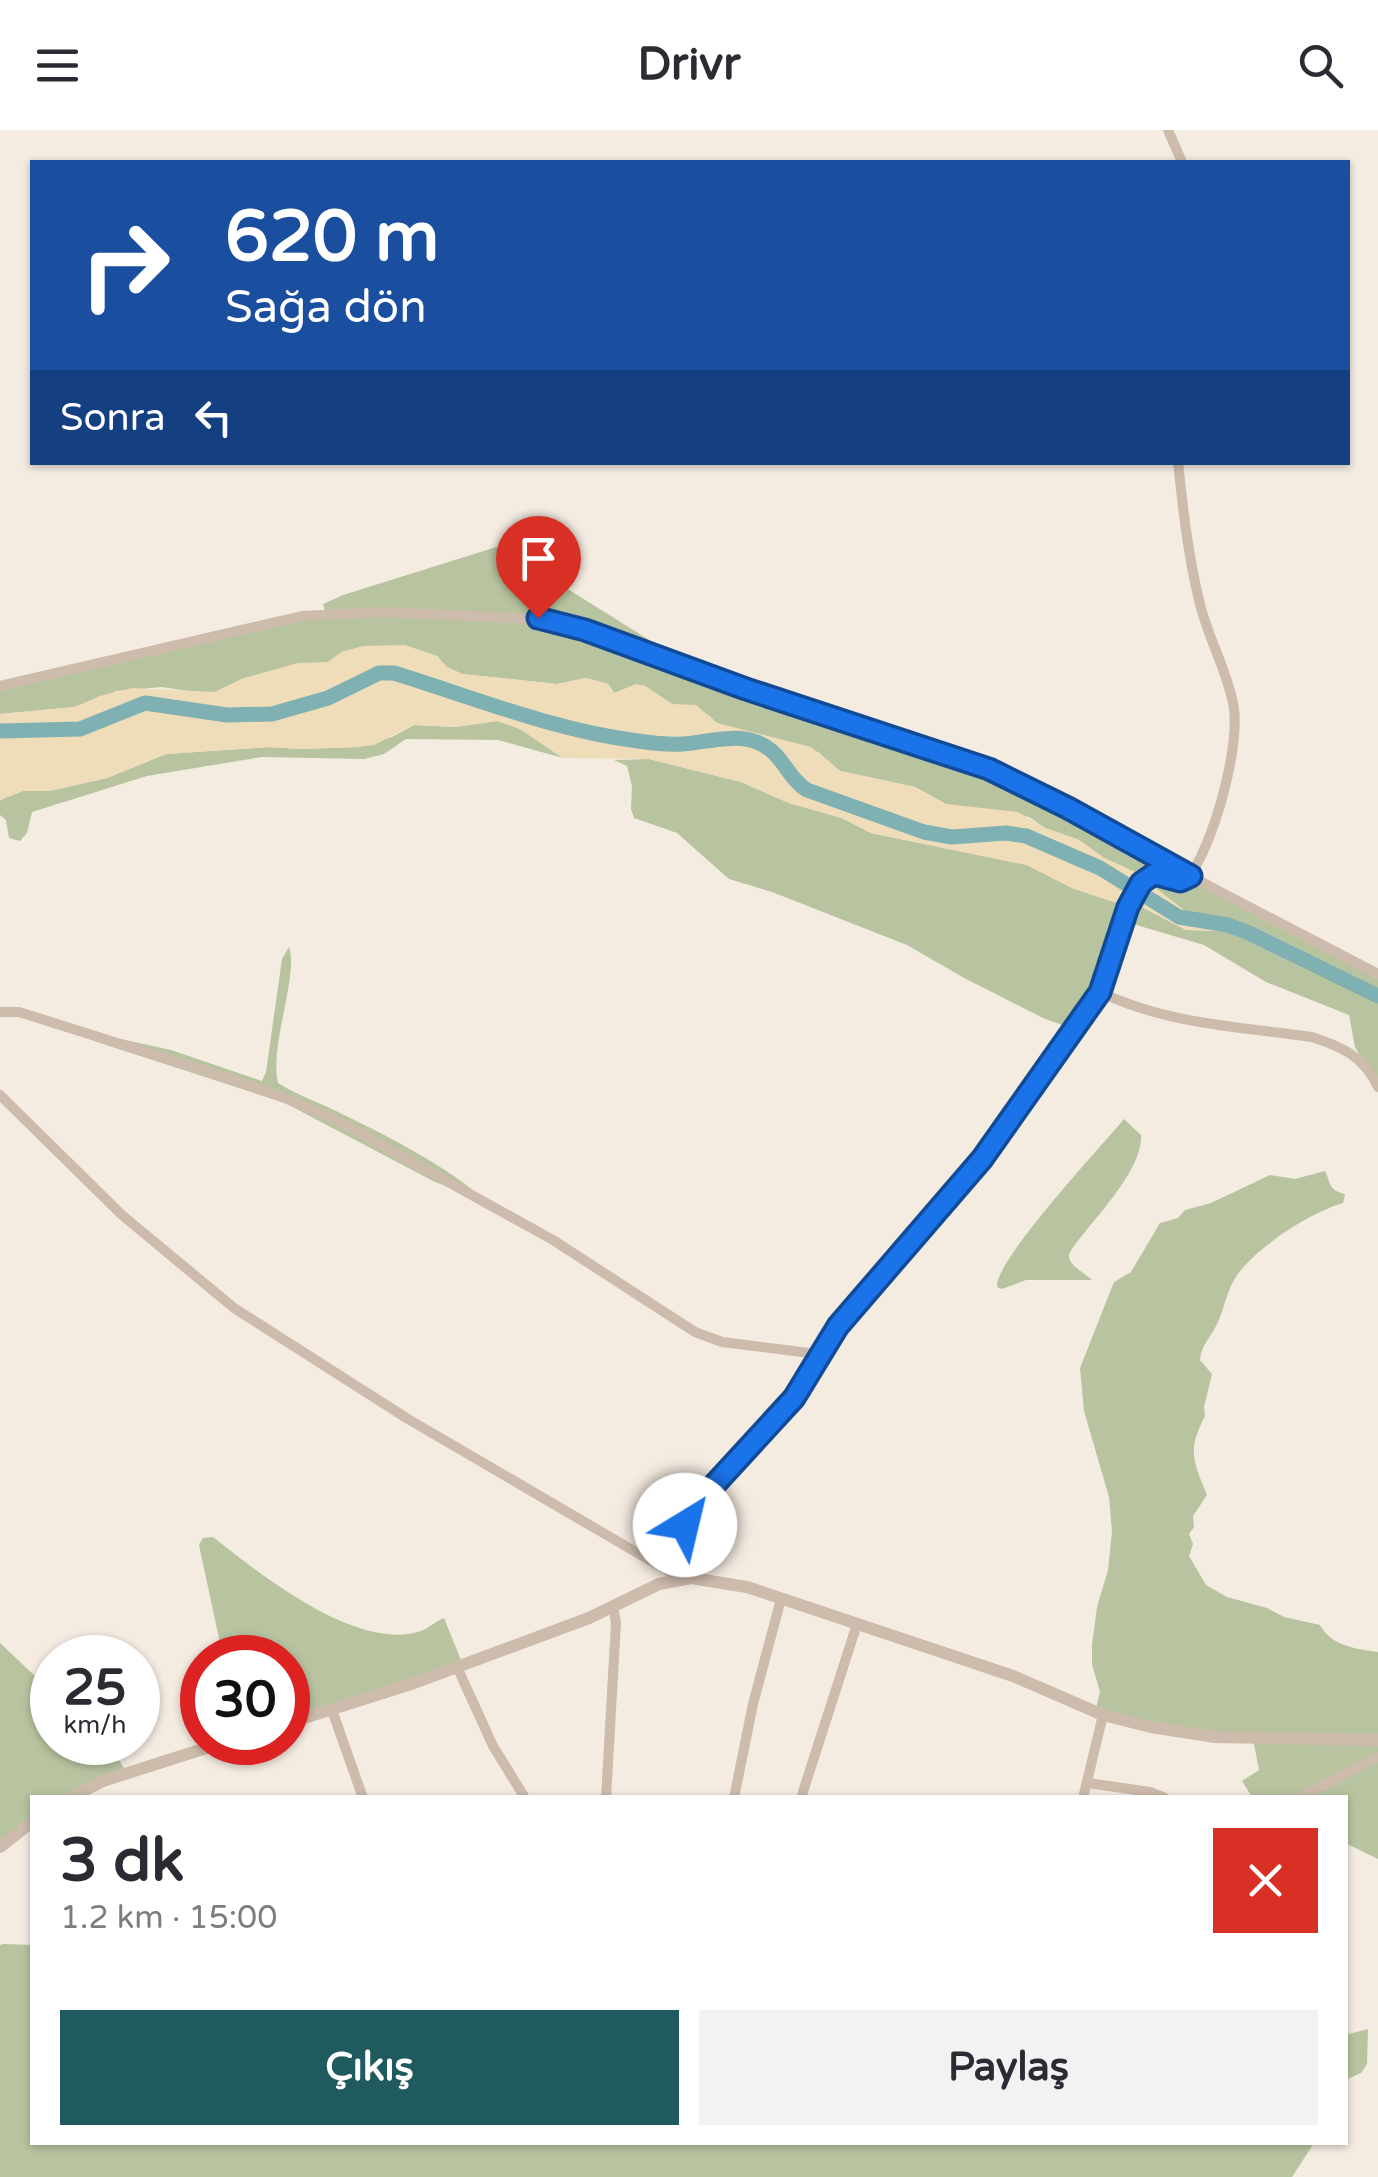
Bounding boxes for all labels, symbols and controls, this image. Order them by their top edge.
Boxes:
icon: menu [30,38,85,93]
text: Drivr [638,38,740,92]
icon: search [1293,38,1348,93]
text: 620 m [225,196,439,280]
icon: right [60,200,190,330]
text: Sağa dön [225,281,427,335]
icon: left [186,390,241,445]
text: Sonra [60,395,166,441]
pin [496,516,581,619]
icon: arrive [511,531,566,586]
position arrow [633,1473,737,1577]
speed limit sign: 30 [180,1635,310,1765]
text: 25 [64,1658,126,1718]
text: km/h [64,1710,126,1740]
text: 3 dk [60,1825,184,1897]
button: close [1213,1828,1318,1933]
text: 1.2 km · 15:00 [60,1899,277,1937]
button: Çıkış [60,2010,679,2125]
button: Paylaş [699,2010,1318,2125]

